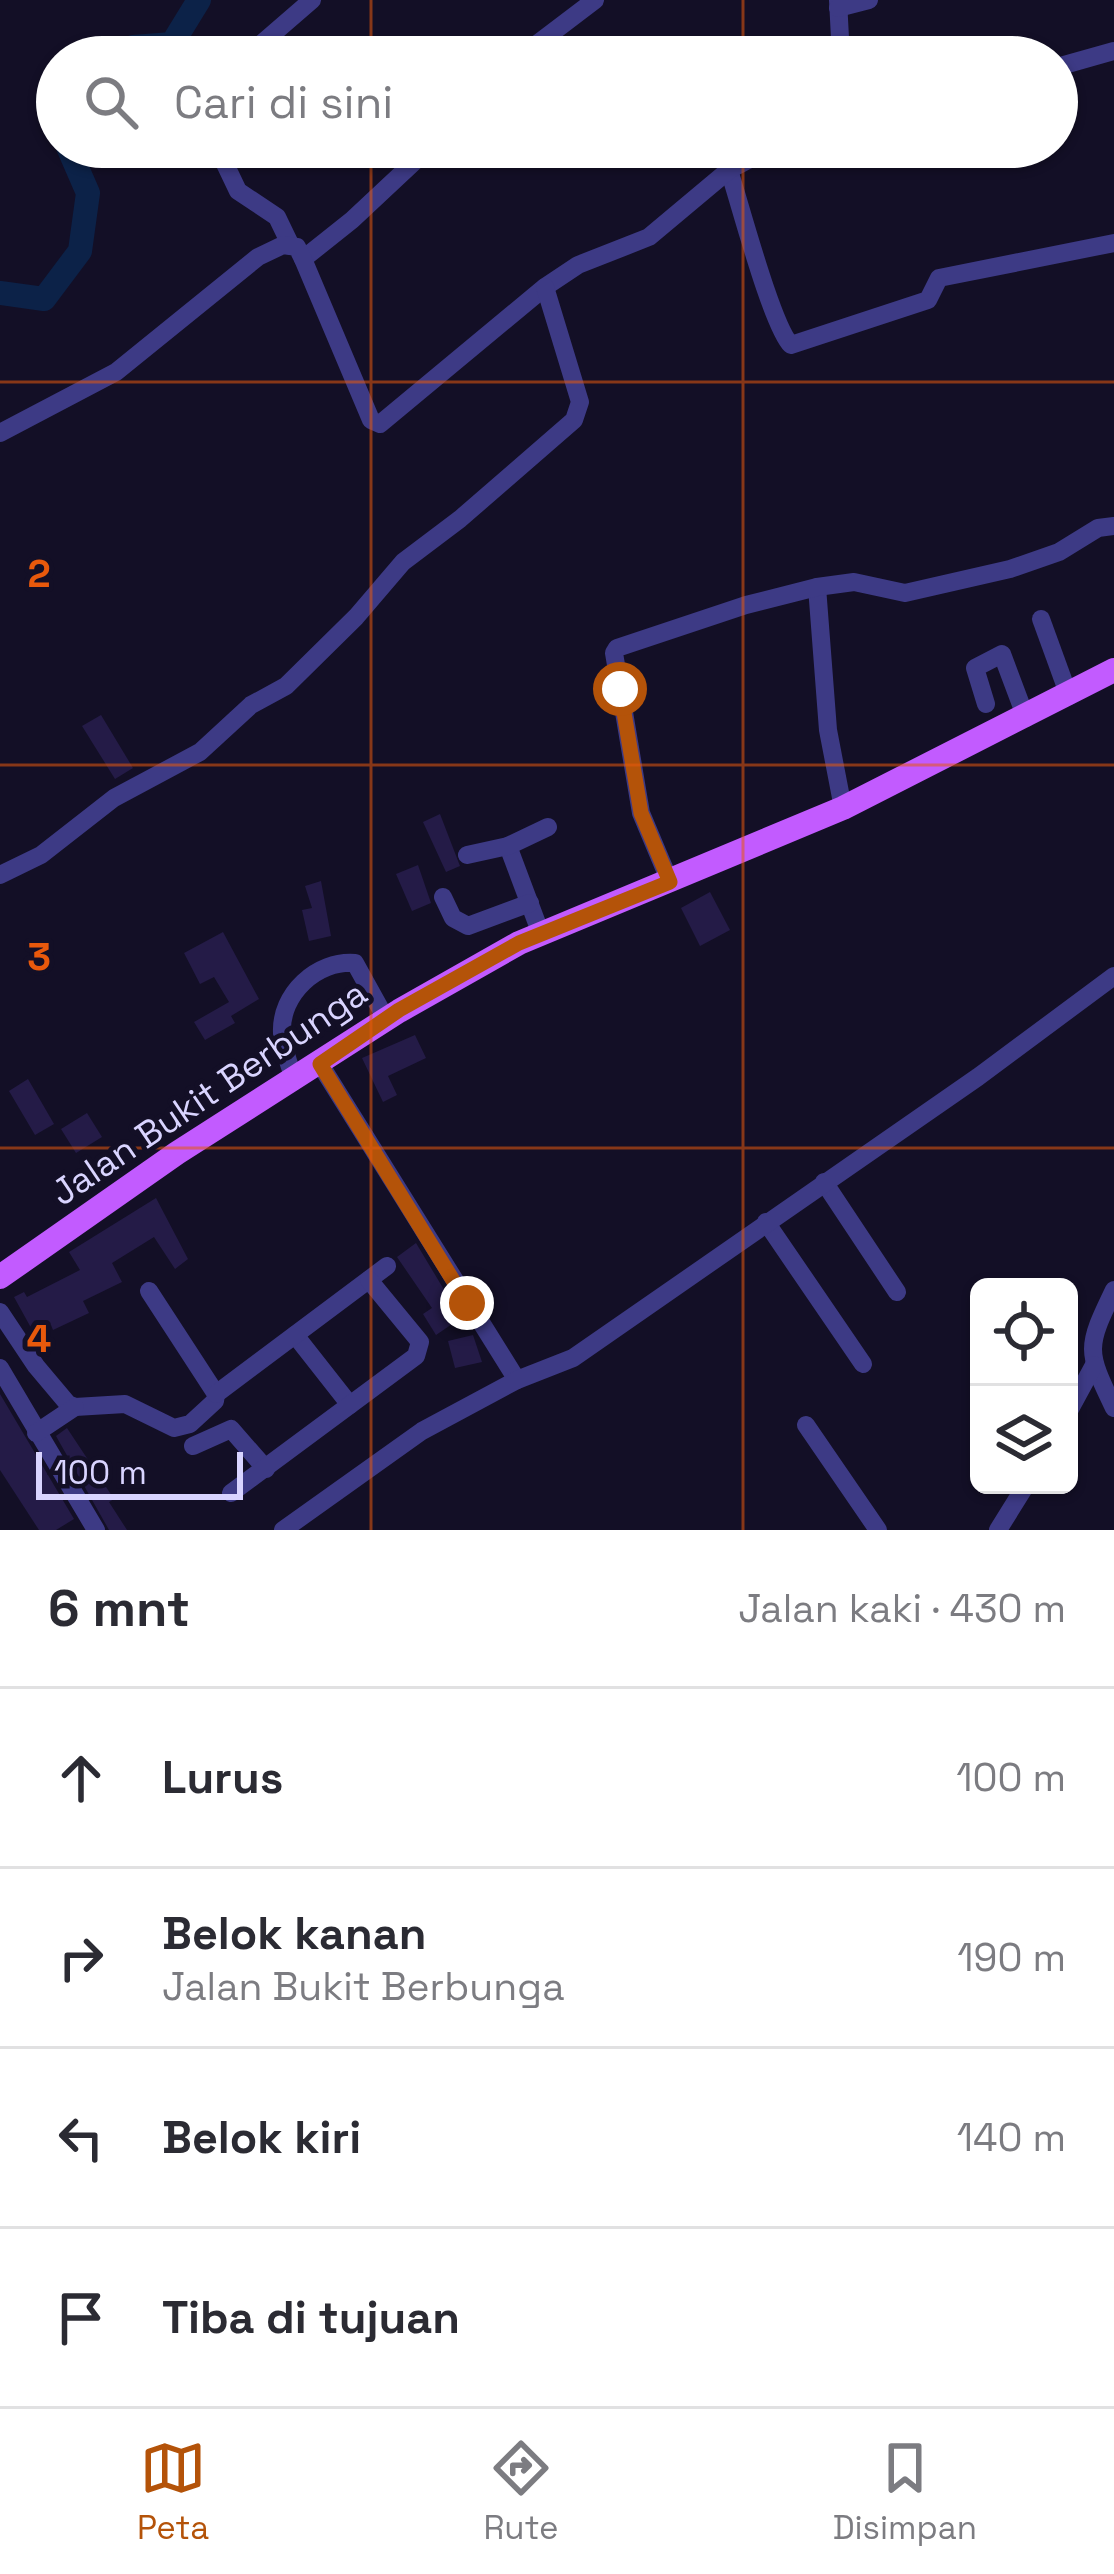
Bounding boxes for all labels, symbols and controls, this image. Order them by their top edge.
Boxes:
search box [36,36,1078,168]
icon: search [78,69,144,135]
text: Cari di sini [174,74,393,131]
text: 2 [27,549,51,598]
route start [593,662,647,716]
text: 3 [27,932,51,981]
street label: Jalan Bukit Berbunga [42,970,376,1216]
route end [440,1276,494,1330]
map controls [970,1278,1078,1494]
button: locate [970,1278,1078,1386]
text: 4 [27,1314,51,1363]
button: layers [970,1386,1078,1494]
scale bar [36,1446,243,1499]
text: 100 m [54,1452,147,1494]
text: 6 mnt [48,1576,190,1641]
text: Jalan kaki · 430 m [738,1584,1066,1633]
icon: ahead [48,1745,114,1811]
text: Lurus [162,1749,283,1806]
text: 100 m [956,1753,1066,1802]
text: Belok kanan [162,1905,427,1962]
icon: right [48,1925,114,1991]
text: 190 m [957,1933,1066,1982]
text: Jalan Bukit Berbunga [162,1962,565,2011]
icon: left [48,2105,114,2171]
text: Belok kiri [162,2109,361,2166]
text: 140 m [957,2113,1066,2162]
icon: arrive [48,2285,114,2351]
text: Tiba di tujuan [162,2289,460,2346]
tab: Peta [137,2435,209,2549]
tab: Rute [483,2435,559,2549]
tab: Disimpan [833,2435,977,2549]

